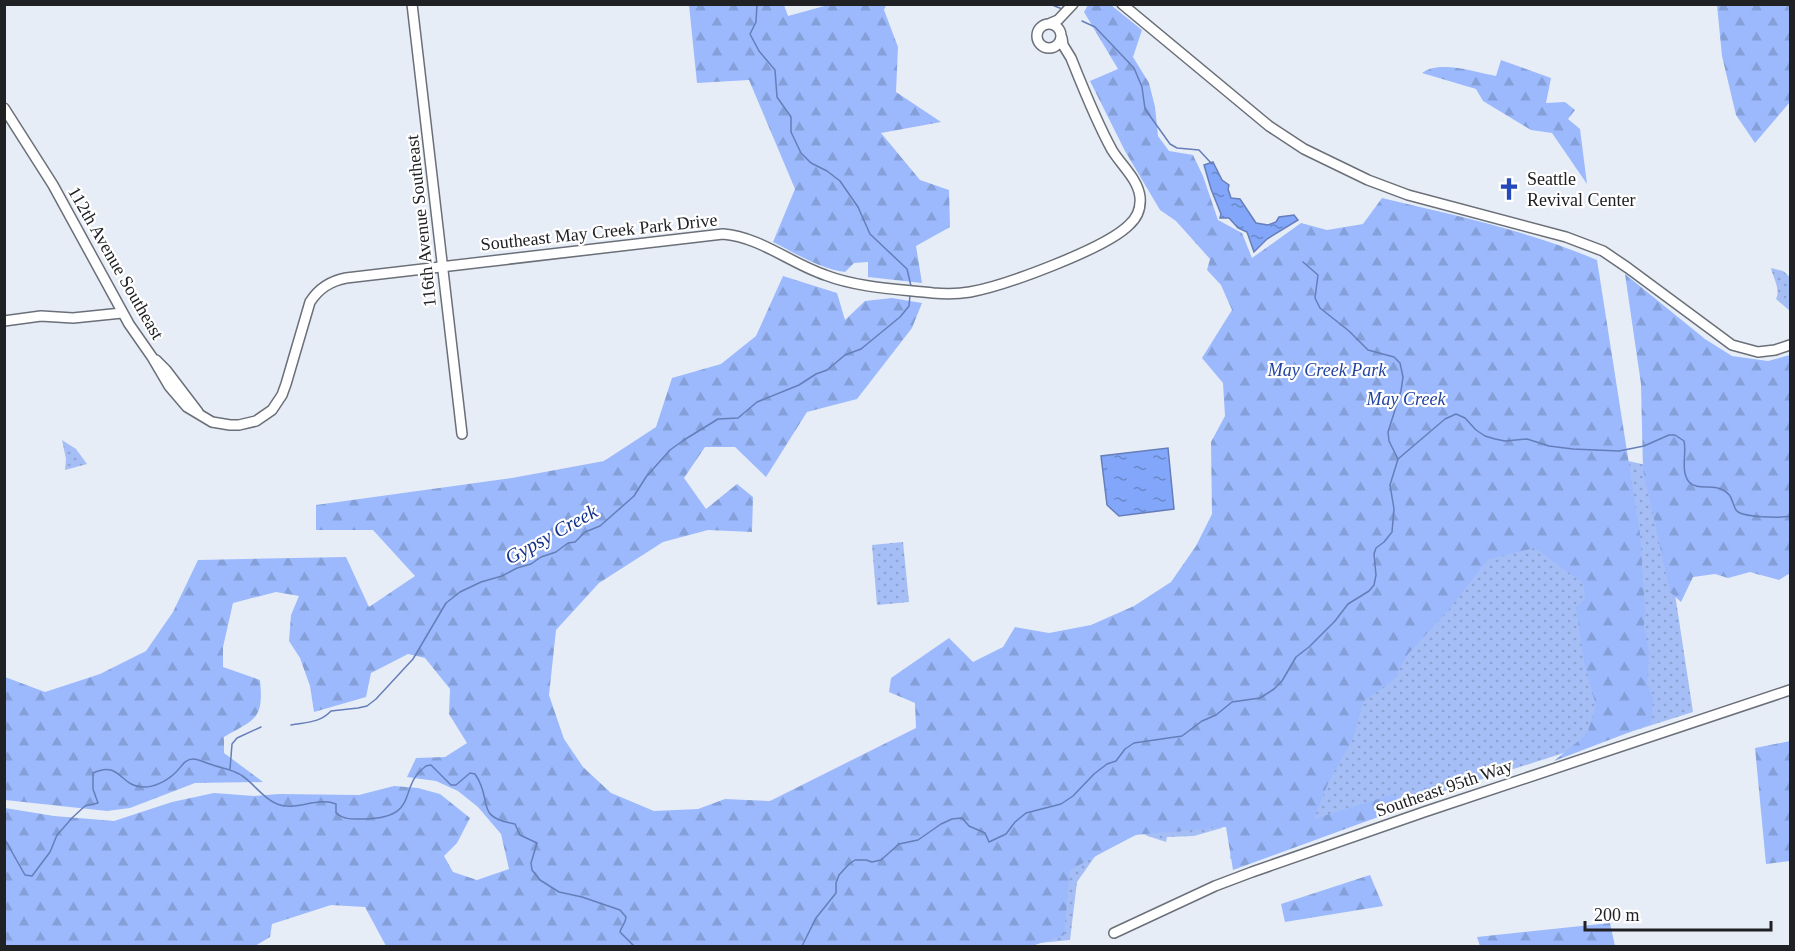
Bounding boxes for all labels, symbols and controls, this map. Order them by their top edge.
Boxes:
street label: 116th Avenue Southeast [402,134,440,308]
place label: Seattle Revival Center [1527,169,1635,210]
church icon: Seattle Revival Center [1496,176,1522,202]
street label: 112th Avenue Southeast [64,183,168,343]
street label: Southeast May Creek Park Drive [480,210,718,254]
park label: May Creek Park [1267,360,1387,380]
park label: May Creek [1366,389,1446,409]
water label: Gypsy Creek [501,499,602,569]
street label: Southeast 95th Way [1373,755,1515,821]
scale bar [1585,894,1771,932]
text: 200 m [1594,905,1640,925]

